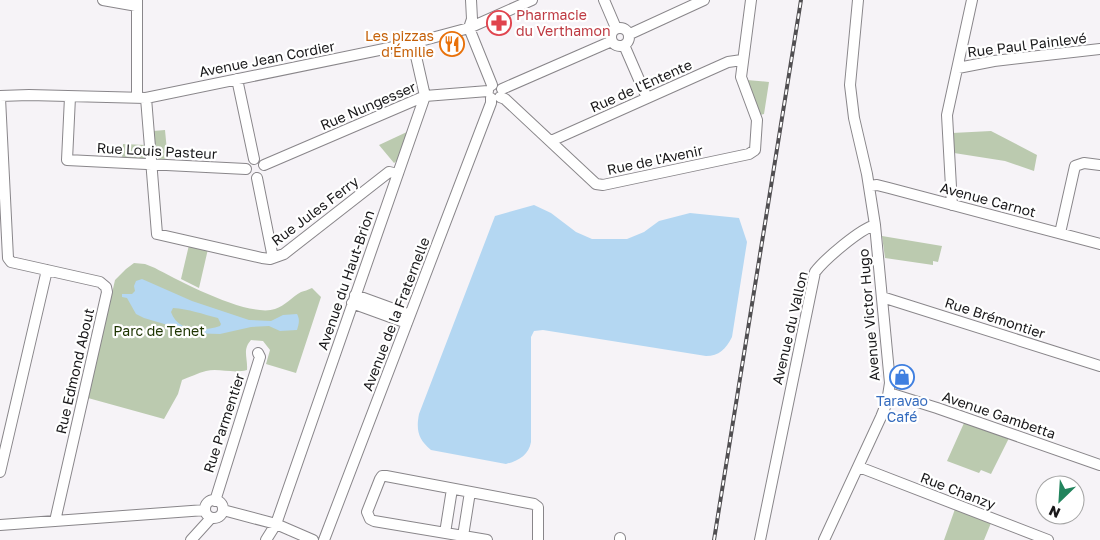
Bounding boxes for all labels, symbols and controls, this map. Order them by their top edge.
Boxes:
place label: Pharmacie du Verthamon [516,6,611,39]
pharmacy icon: Pharmacie du Verthamon [486,10,512,36]
place label: Les pizzas d'Émilie [365,27,434,60]
street label: Rue Paul Painlevé [966,29,1087,60]
restaurant icon: Les pizzas d'Émilie [439,31,465,57]
street label: Avenue Jean Cordier [198,37,337,80]
street label: Rue de l'Entente [587,56,694,116]
street label: Rue Nungesser [317,78,419,133]
street label: Rue Louis Pasteur [96,139,218,162]
street label: Rue de l'Avenir [605,141,705,178]
street label: Rue Jules Ferry [268,172,362,249]
street label: Avenue Carnot [938,179,1038,220]
street label: Avenue du Haut-Brion [314,208,377,352]
street label: Avenue de la Fraternelle [358,235,433,393]
street label: Avenue Victor Hugo [854,248,883,382]
street label: Avenue du Vallon [768,270,811,386]
street label: Rue Brémontier [943,293,1048,342]
street label: Rue Edmond About [52,306,97,435]
park label: Parc de Tenet [113,322,205,339]
shop icon: Taravao Café [889,364,915,390]
street label: Rue Parmentier [199,370,248,475]
street label: Avenue Gambetta [940,387,1058,442]
place label: Taravao Café [876,392,928,425]
street label: Rue Chanzy [918,468,998,513]
north arrow [1035,475,1085,525]
text: N [1046,502,1063,522]

